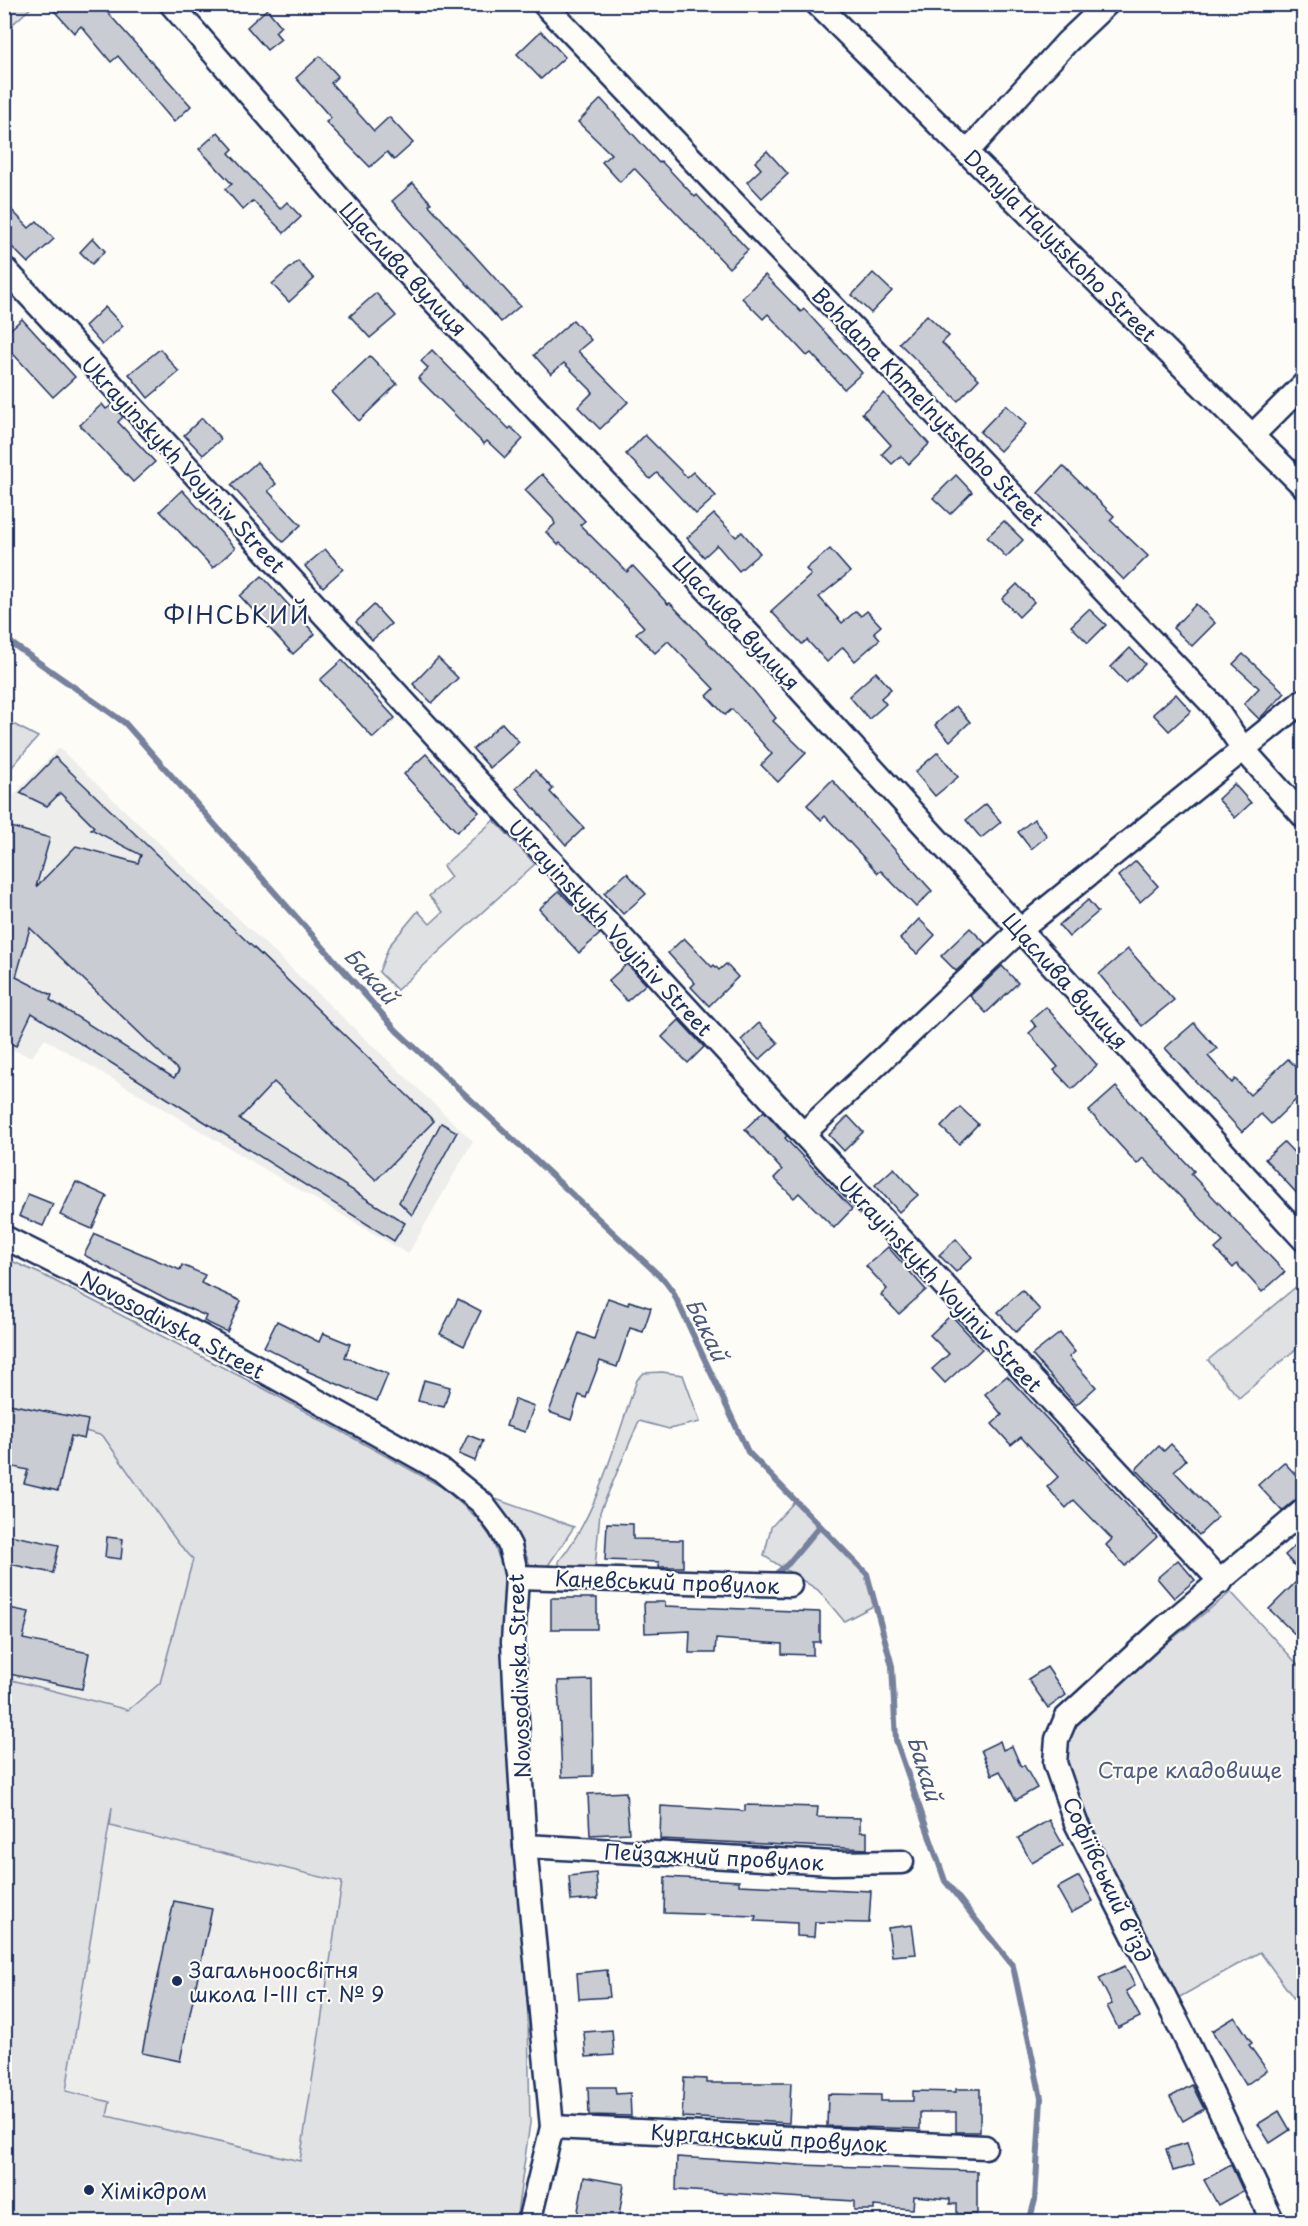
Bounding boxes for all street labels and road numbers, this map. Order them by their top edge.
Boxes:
street label: Danyla Halytskoho Street [957,141,1165,349]
street label: Щаслива вулиця [333,193,475,343]
street label: Bohdana Khmelnytskoho Street [806,279,1052,533]
street label: Ukrayinskykh Voyiniv Street [74,348,294,580]
street label: Щаслива вулиця [666,547,808,697]
street label: Ukrayinskykh Voyiniv Street [501,811,721,1043]
street label: Щаслива вулиця [996,904,1136,1056]
street label: Ukrayinskykh Voyiniv Street [831,1167,1051,1399]
street label: Novosodivska Street [75,1262,271,1386]
street label: Каневський провулок [554,1561,781,1601]
street label: Novosodivska Street [498,1573,538,1779]
street label: Софіївський в'їзд [1056,1791,1160,1967]
street label: Пейзажний провулок [603,1834,825,1878]
street label: Курганський провулок [650,2115,889,2159]

